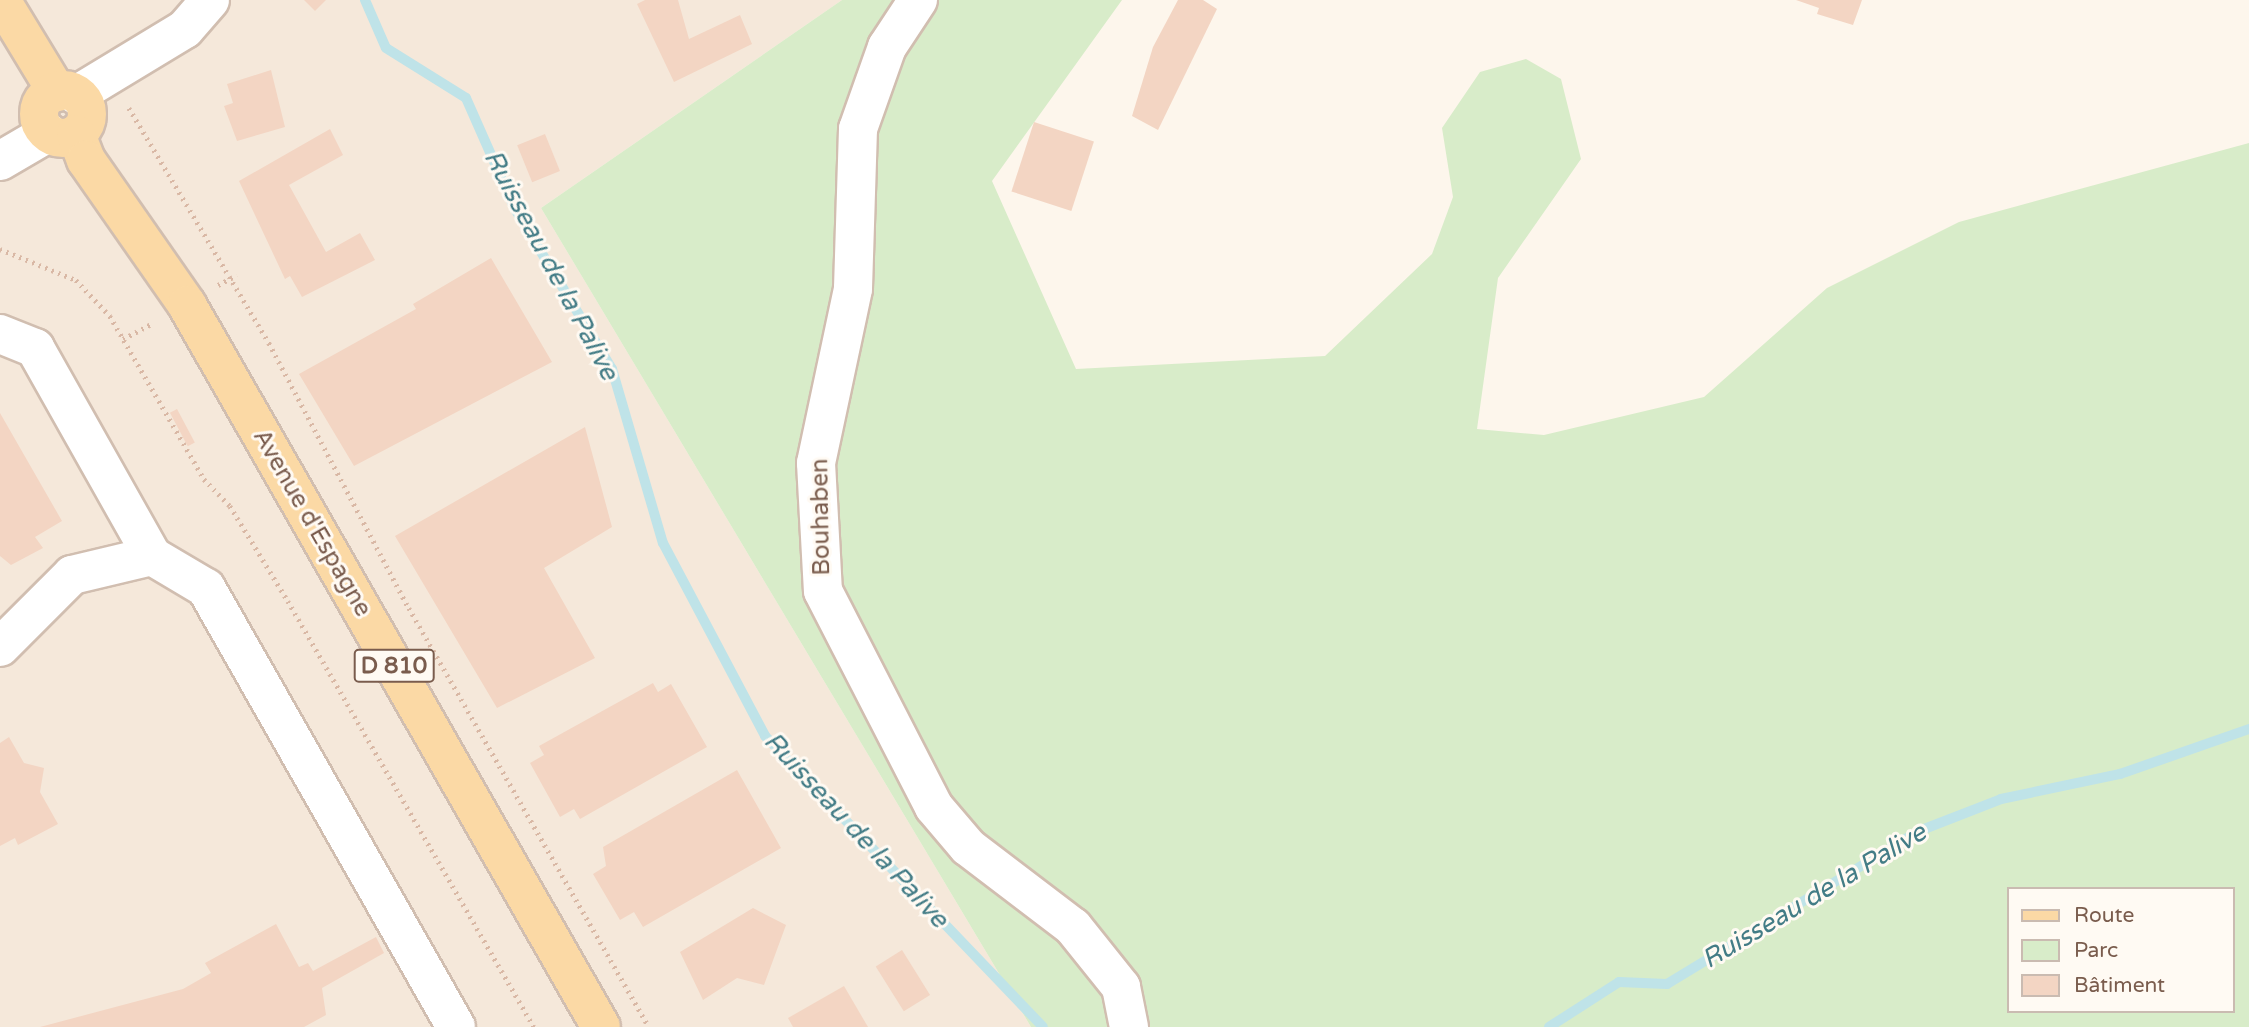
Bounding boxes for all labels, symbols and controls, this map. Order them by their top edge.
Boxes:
water label: Ruisseau de la Palive [477,145,625,385]
street label: Avenue d'Espagne [247,424,377,622]
street label: Bouhaben [806,458,836,576]
road number: D 810 [352,646,436,686]
water label: Ruisseau de la Palive [757,726,955,934]
water label: Ruisseau de la Palive [1696,817,1932,975]
legend [2008,887,2235,1013]
text: Route [2074,903,2134,928]
text: Parc [2074,938,2118,963]
text: Bâtiment [2074,973,2165,998]

